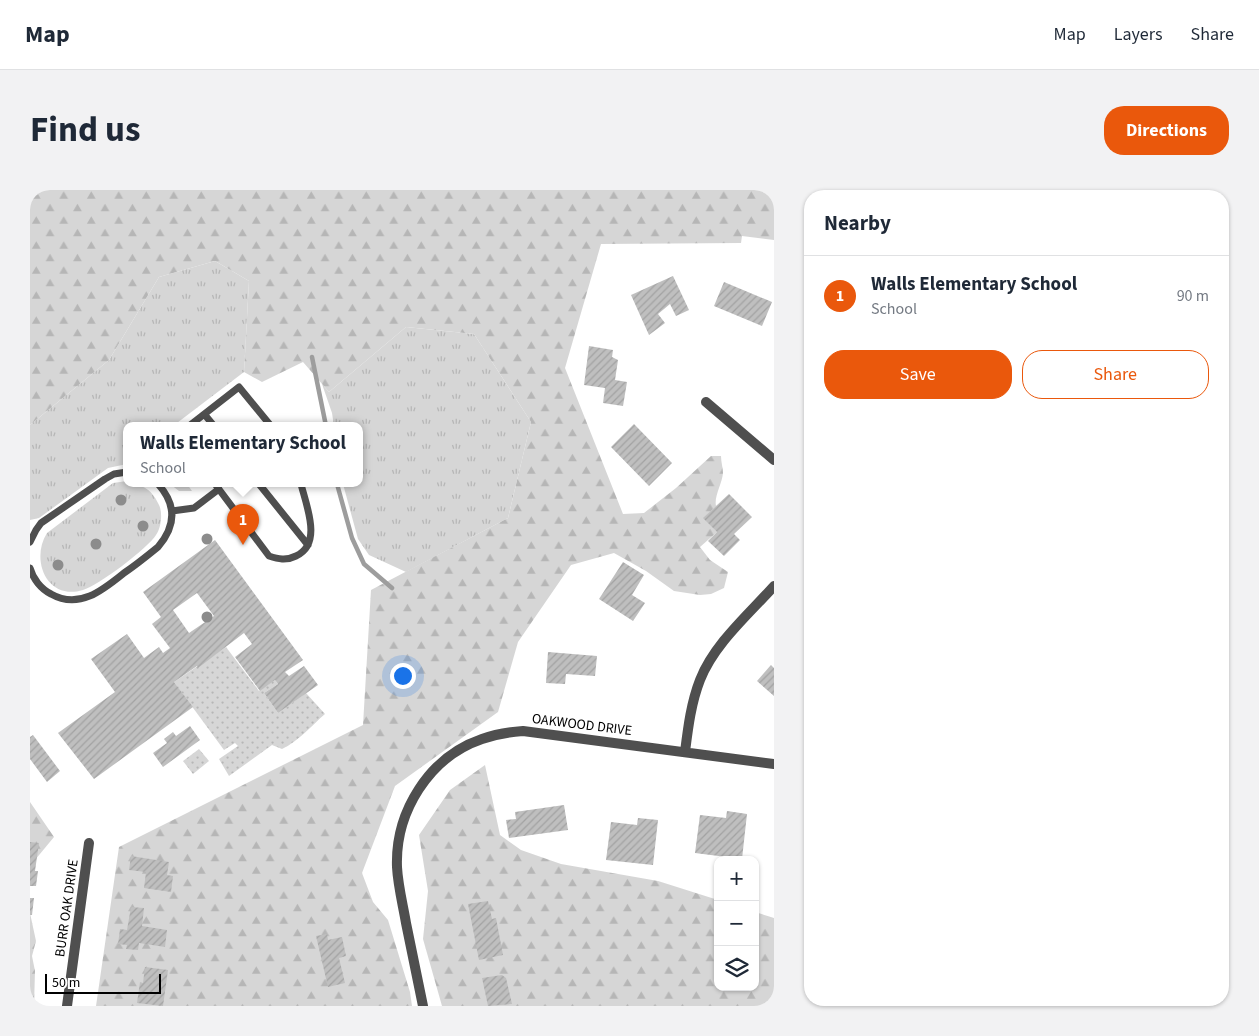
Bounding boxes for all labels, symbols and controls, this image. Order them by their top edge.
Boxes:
text: Map [25,17,70,52]
text: Map [1054,22,1086,47]
text: Layers [1114,22,1163,47]
text: Share [1191,22,1234,47]
text: Find us [30,105,140,155]
button: Directions [1104,106,1229,155]
text: Nearby [824,208,891,238]
text: Walls Elementary School [871,271,1077,298]
text: 1 [836,285,844,307]
text: 90 m [1177,285,1209,307]
text: School [871,298,917,320]
button: Save [824,350,1012,399]
button: Share [1022,350,1209,399]
popup [123,422,363,487]
text: Walls Elementary School [140,430,346,457]
text: School [140,457,186,479]
pin: 1 [227,504,259,545]
your location [390,663,416,689]
street label: OAKWOOD DRIVE [531,709,633,741]
map controls [714,856,759,991]
button: + [714,856,759,901]
street label: BURR OAK DRIVE [50,858,84,958]
button: − [714,901,759,946]
button: layers [714,946,759,991]
scale bar [45,971,161,994]
text: 50 m [52,973,80,993]

